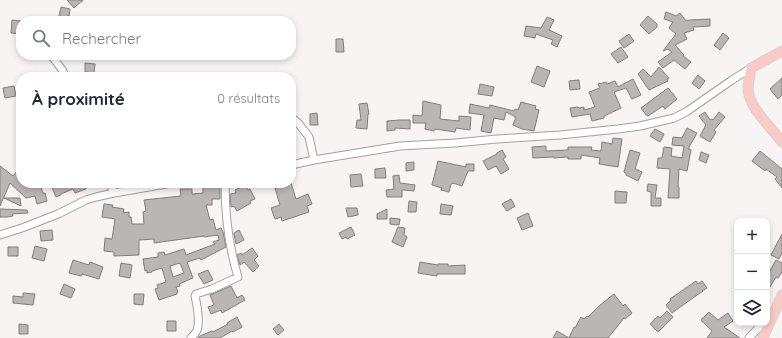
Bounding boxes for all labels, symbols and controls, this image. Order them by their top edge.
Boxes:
search box [16,16,296,60]
icon: search [30,27,52,49]
text: Rechercher [62,29,141,48]
text: À proximité [32,88,125,109]
text: 0 résultats [217,90,280,106]
map controls [734,218,770,326]
button: + [734,218,770,254]
button: − [734,254,770,290]
button: layers [734,290,770,326]

